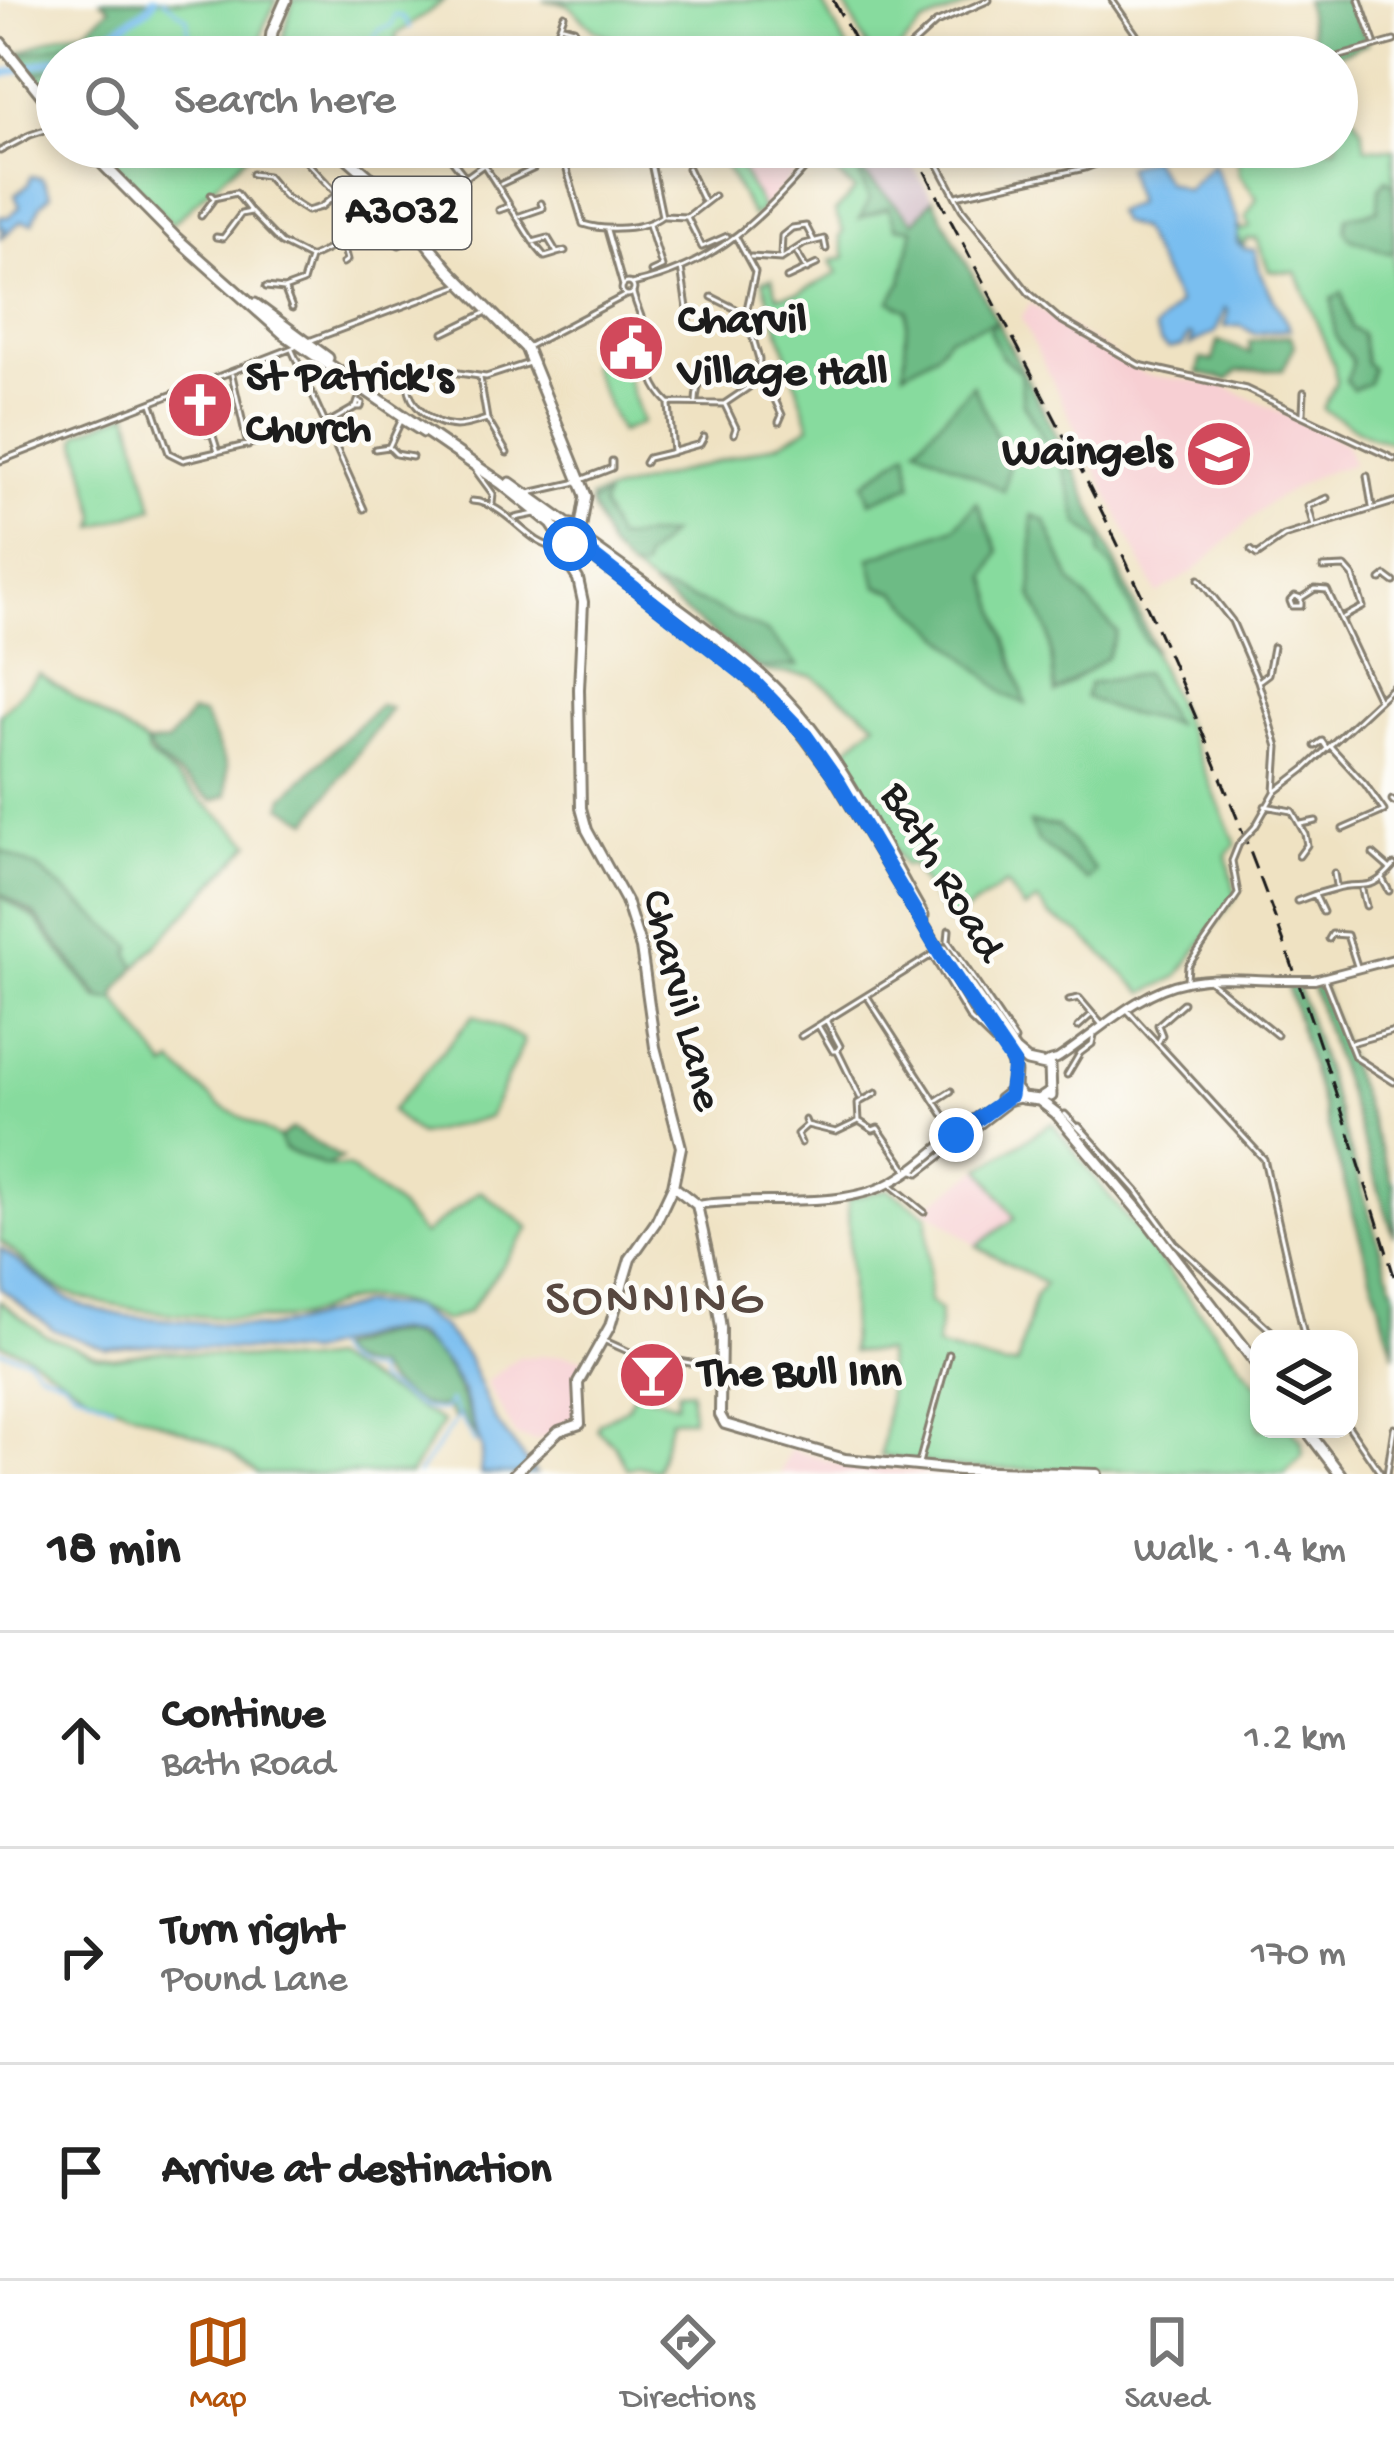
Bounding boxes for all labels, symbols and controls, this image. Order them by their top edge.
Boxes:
search box [36,36,1358,168]
icon: search [78,69,144,135]
text: Search here [174,76,396,129]
road number: A3032 [333,177,471,249]
place label: Charvil Village Hall [676,296,888,401]
public building icon: Charvil Village Hall [596,313,666,383]
place label: St Patrick's Church [246,353,456,458]
church icon: St Patrick's Church [165,370,235,440]
school or university icon: Waingels [1184,419,1254,489]
place label: Waingels [1002,428,1174,481]
route start [543,517,597,571]
street label: Bath Road [865,773,1016,975]
street label: Charvil Lane [626,885,732,1118]
route end [929,1108,983,1162]
district label: SONNING [545,1273,765,1333]
map controls [1250,1330,1358,1438]
button: layers [1250,1330,1358,1438]
bar icon: The Bull Inn [617,1340,687,1410]
place label: The Bull Inn [695,1349,902,1402]
text: 18 min [48,1522,180,1582]
text: Walk · 1.4 km [1134,1529,1346,1575]
text: Continue [162,1690,325,1743]
icon: ahead [48,1707,114,1773]
text: 1.2 km [1245,1717,1346,1763]
text: Bath Road [162,1743,335,1789]
text: Turn right [162,1906,342,1959]
icon: right [48,1923,114,1989]
text: 170 m [1251,1933,1346,1979]
text: Pound Lane [162,1959,347,2005]
icon: arrive [48,2139,114,2205]
text: Arrive at destination [162,2145,551,2198]
tab: Map [185,2309,251,2419]
tab: Directions [621,2309,755,2419]
tab: Saved [1125,2309,1209,2419]

